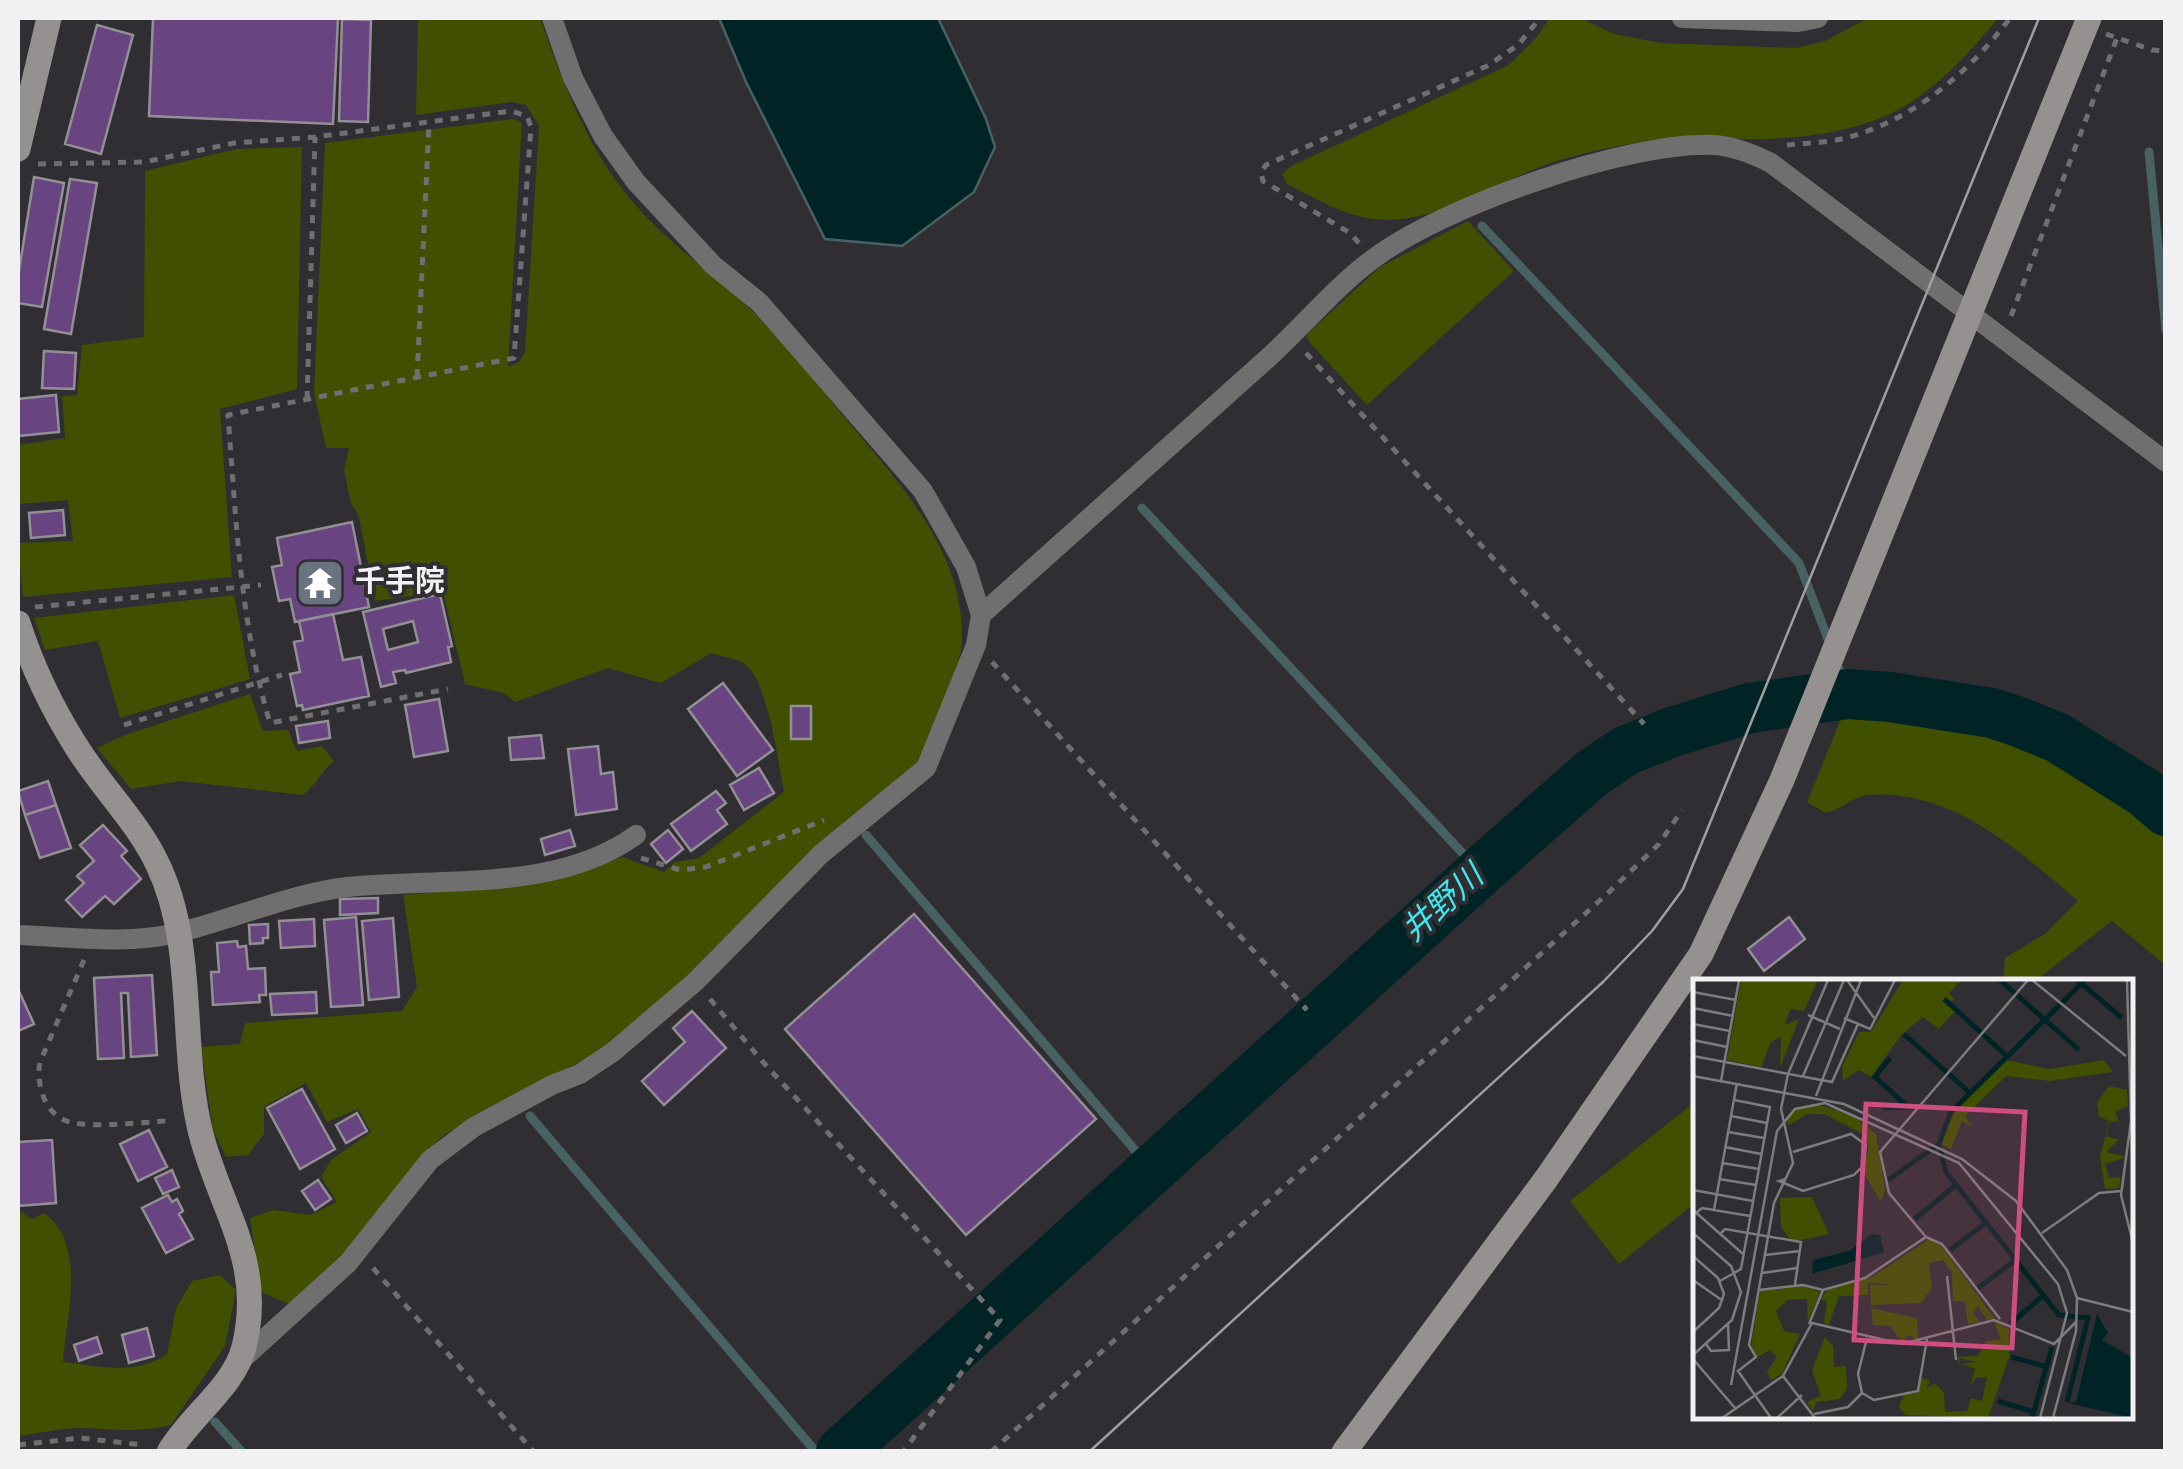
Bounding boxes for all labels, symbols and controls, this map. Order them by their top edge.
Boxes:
temple icon: 千手院 [294,557,346,609]
place label: 千手院 [355,565,445,602]
water label: 井野川 [1395,856,1495,952]
inset map [1693,979,2133,1419]

